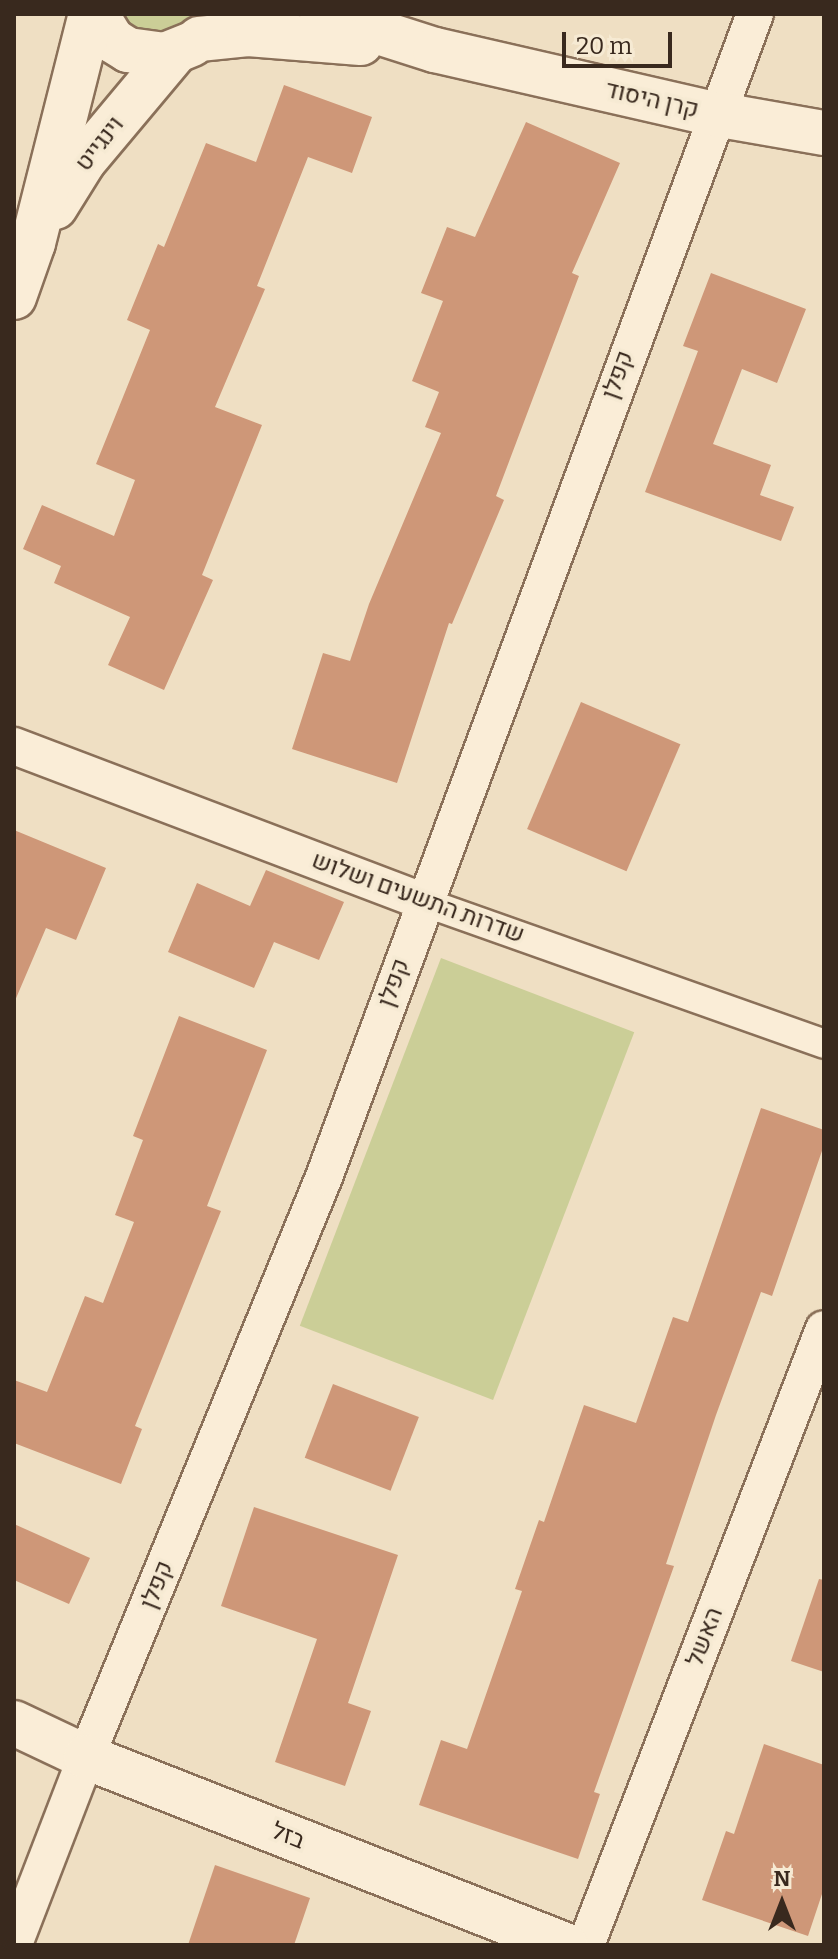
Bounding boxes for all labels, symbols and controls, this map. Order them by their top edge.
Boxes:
scale bar [566,16,676,66]
text: 20 m [576,32,632,60]
street label: קרן היסוד [603,75,701,125]
street label: וינגייט [70,111,130,177]
street label: קפלן [596,347,640,403]
street label: שדרות התשעים ושלוש [308,846,528,950]
street label: קפלן [372,955,416,1011]
street label: קפלן [134,1557,180,1613]
street label: האשל [681,1603,729,1671]
street label: בזל [267,1816,309,1856]
north arrow [742,1863,822,1943]
text: N [774,1865,790,1892]

